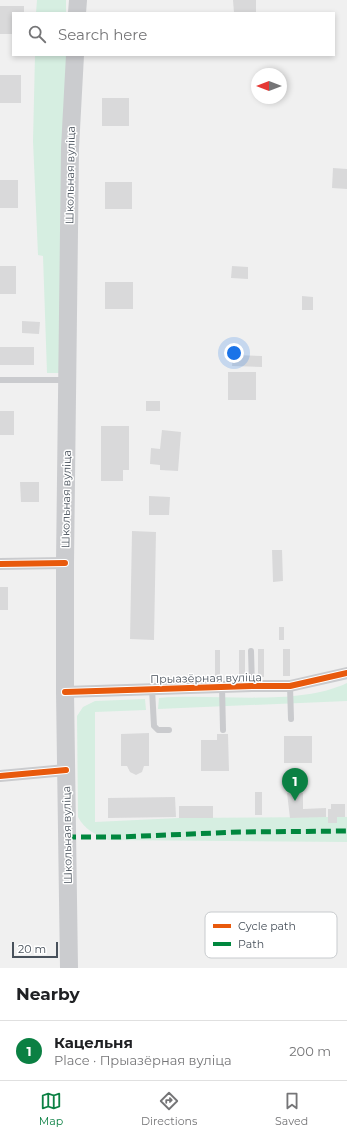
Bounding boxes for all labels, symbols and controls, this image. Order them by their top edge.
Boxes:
search box [12,12,335,56]
icon: search [26,23,48,45]
text: Search here [58,25,147,44]
north arrow [251,68,287,104]
street label: Школьная вуліца [62,126,78,224]
your location [224,343,244,363]
street label: Школьная вуліца [58,450,74,548]
street label: Прыазёрная вуліца [150,670,262,686]
pin: 1 [282,768,308,801]
street label: Школьная вуліца [59,786,75,884]
legend [205,912,337,958]
text: Cycle path [238,919,296,933]
text: Path [238,937,264,951]
scale bar [12,940,58,959]
text: 20 m [18,942,46,956]
text: Nearby [16,984,80,1004]
text: Кацельня [54,1033,133,1052]
text: 1 [26,1043,32,1059]
text: 200 m [289,1043,331,1059]
text: Place · Прыазёрная вуліца [54,1052,232,1068]
tab: Map [39,1090,63,1128]
tab: Directions [141,1090,197,1128]
tab: Saved [275,1090,308,1128]

